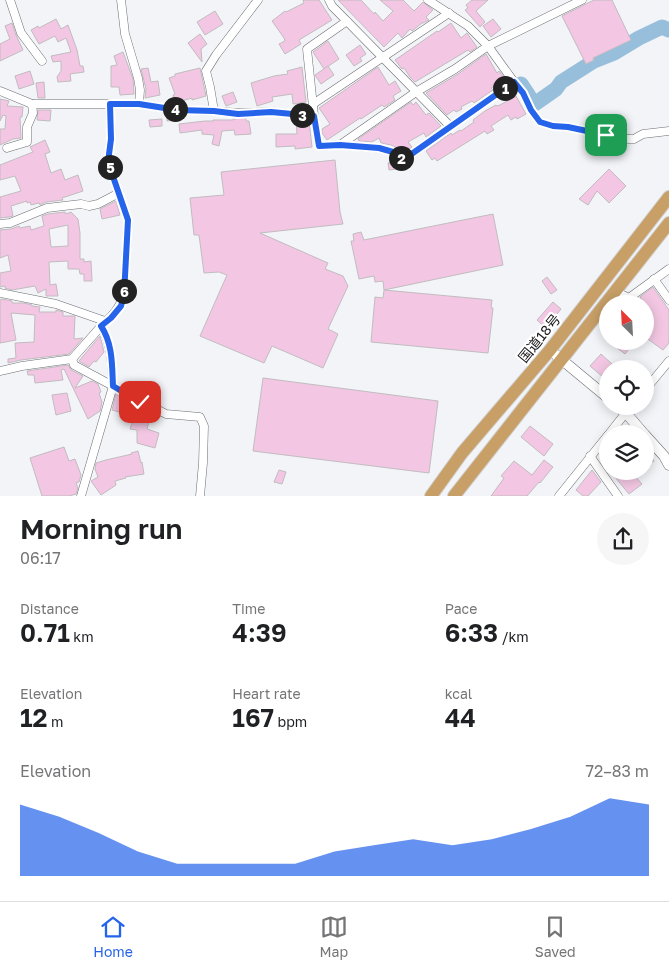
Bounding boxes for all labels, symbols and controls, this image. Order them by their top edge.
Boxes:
pin: 1 [492,76,518,100]
text: 1 [502,80,509,97]
pin: 4 [162,96,188,122]
text: 4 [171,101,180,118]
pin: 3 [290,102,314,128]
text: 3 [298,107,307,124]
pin [585,114,627,156]
icon: arrive [592,121,620,149]
pin: 2 [388,146,414,170]
text: 2 [397,150,406,167]
pin: 5 [98,154,122,180]
text: 5 [106,159,115,176]
pin: 6 [112,278,136,304]
text: 6 [120,283,129,300]
north arrow [599,295,654,350]
map controls [599,295,654,480]
street label: 国道18号 [514,310,564,366]
button: locate [599,360,654,415]
pin [119,381,161,423]
icon: check [126,388,154,416]
button: layers [599,425,654,480]
text: Morning run [20,512,183,545]
button: share [597,513,649,565]
text: 06:17 [20,548,61,568]
text: Distance [20,600,79,617]
text: Time [232,600,265,617]
text: Pace [445,600,477,617]
text: 0.71 [20,617,70,648]
text: 4:39 [232,617,286,648]
text: 6:33 [445,617,498,648]
text: km [70,628,94,645]
text: /km [498,628,529,645]
text: Elevation [20,685,82,702]
text: Heart rate [232,685,301,702]
text: kcal [445,685,472,702]
text: 12 [20,702,48,733]
text: 167 [232,702,274,733]
text: 44 [445,702,476,733]
text: m [48,713,63,730]
text: bpm [274,713,307,730]
text: Elevation [20,761,91,781]
text: 72–83 m [585,761,649,781]
tab: Home [93,913,133,960]
tab: Map [320,913,348,960]
tab: Saved [535,913,576,960]

